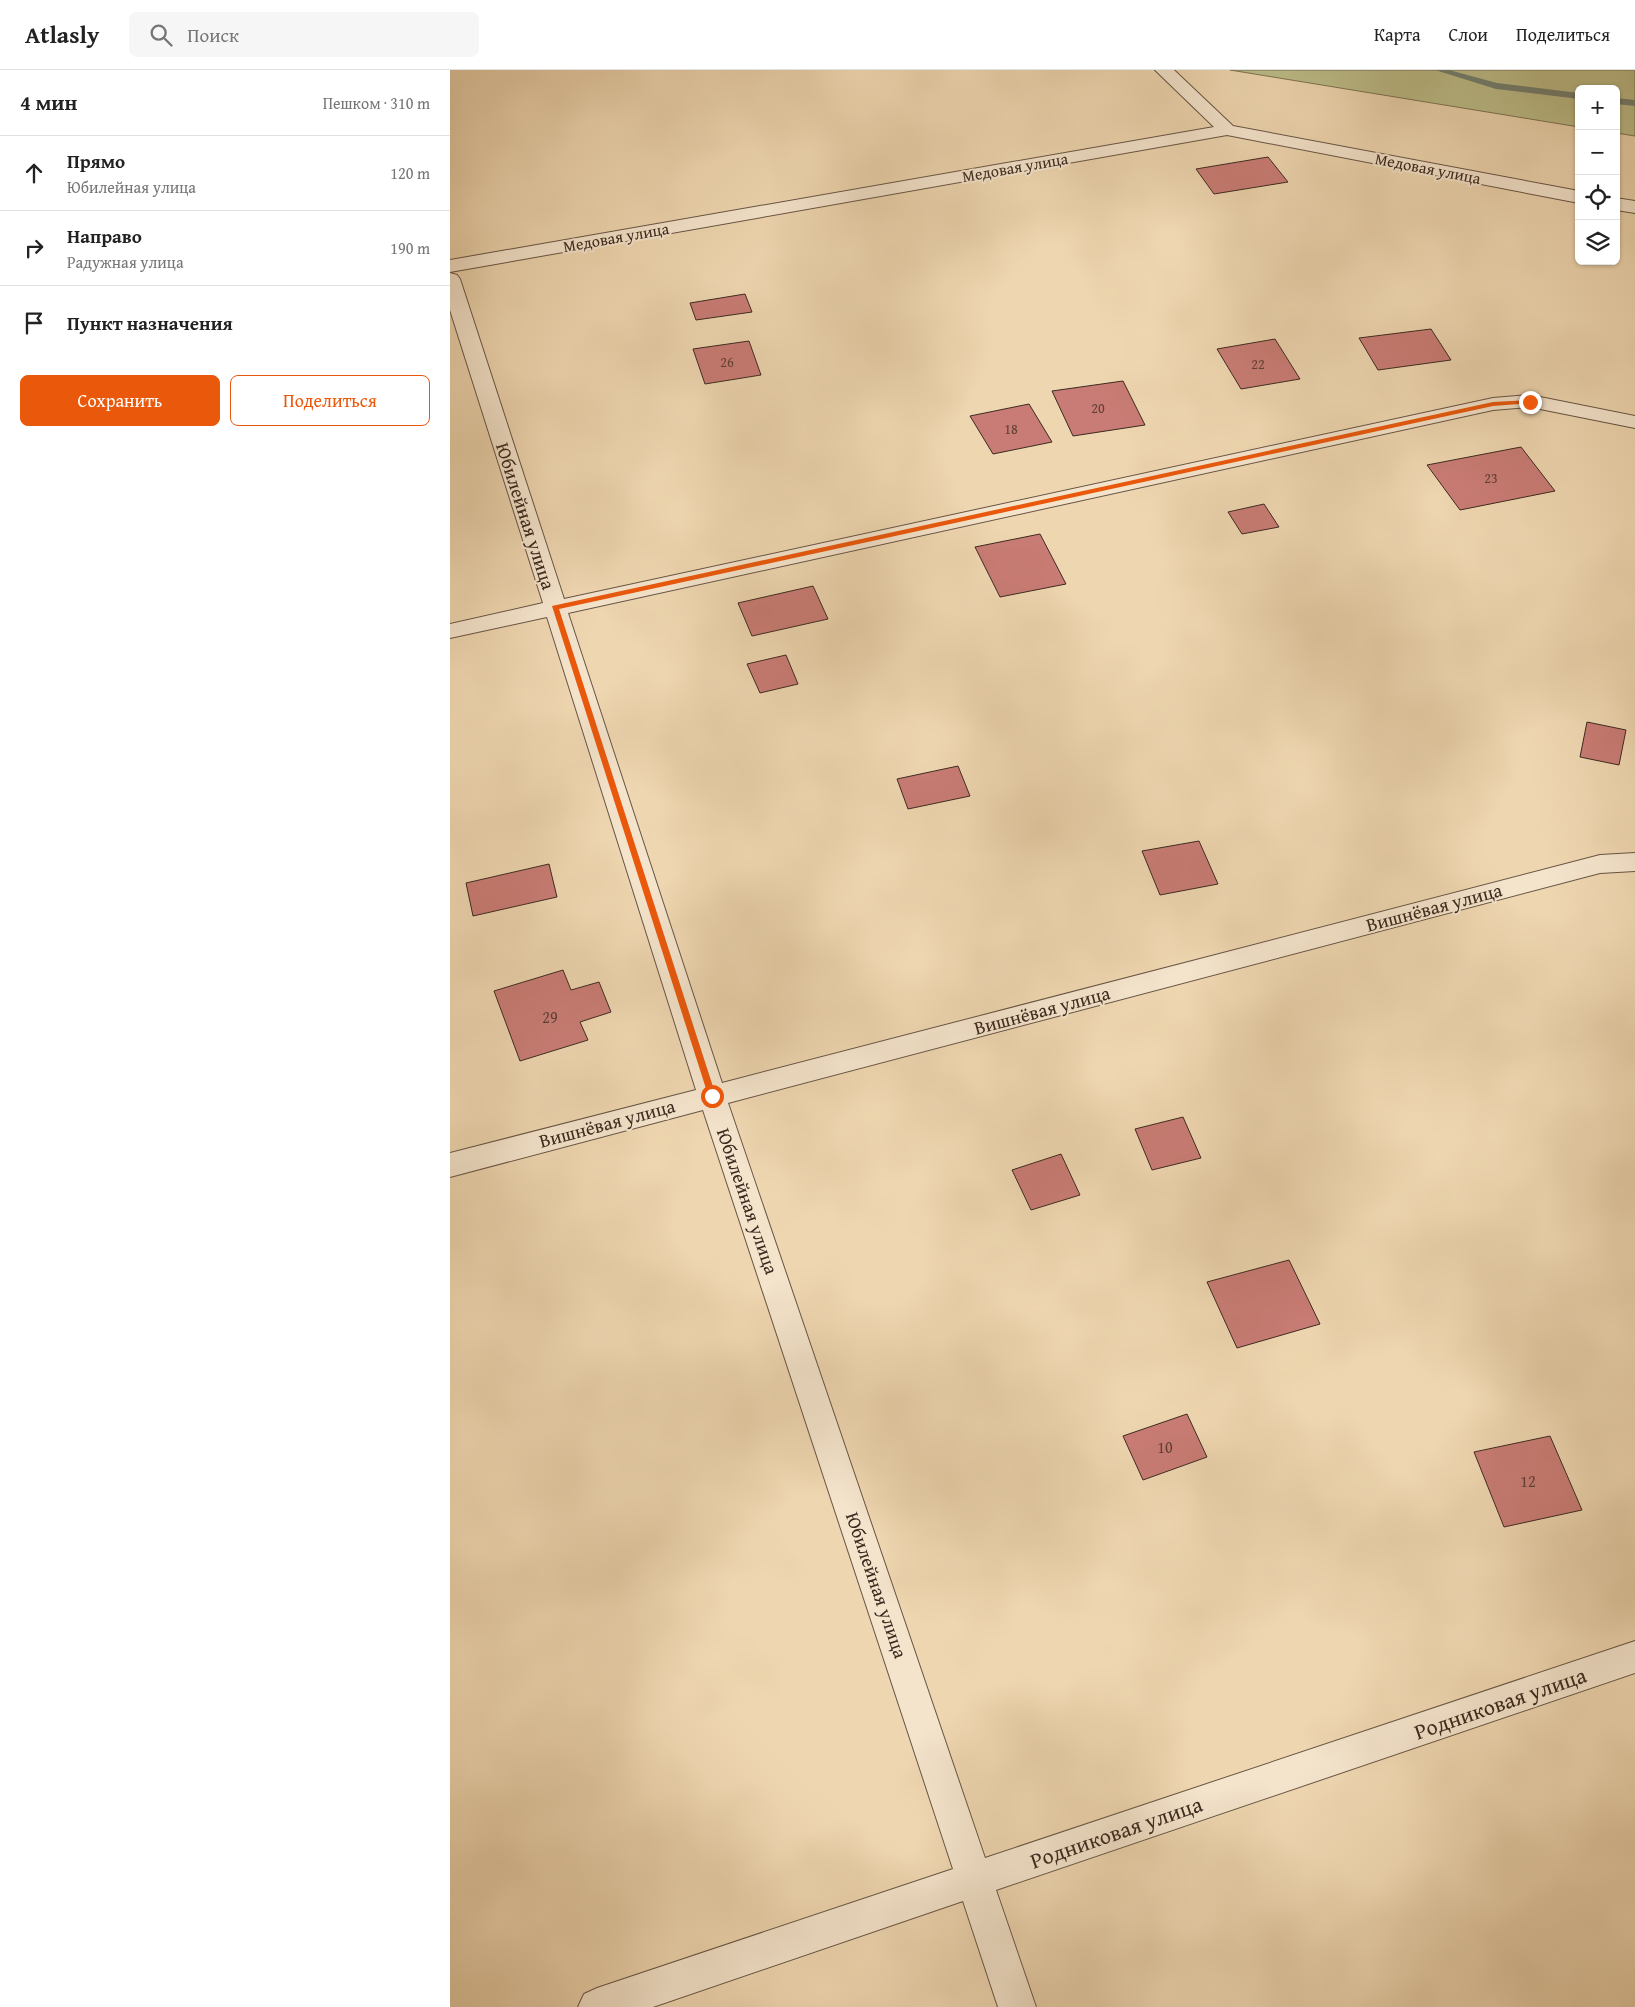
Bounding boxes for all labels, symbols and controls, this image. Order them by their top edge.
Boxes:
search box [129,12,479,57]
text: Atlasly [25,17,99,52]
icon: search [147,21,175,49]
text: Поиск [187,21,239,49]
text: Карта [1374,21,1421,48]
text: Слои [1449,21,1488,48]
text: Поделиться [1516,21,1610,48]
map controls [1575,85,1620,265]
button: + [1575,85,1620,130]
text: 4 мин [20,87,77,118]
text: Пешком · 310 m [323,91,430,115]
button: − [1575,130,1620,175]
street label: Медовая улица [960,146,1070,188]
street label: Медовая улица [1373,146,1483,190]
text: Прямо [67,147,125,175]
icon: ahead [20,159,48,187]
text: 120 m [390,161,430,185]
text: Юбилейная улица [67,175,196,199]
button: locate [1575,175,1620,220]
street label: Медовая улица [561,216,671,258]
button: layers [1575,220,1620,265]
text: Направо [67,222,142,250]
icon: right [20,234,48,262]
text: 190 m [390,236,430,260]
text: Радужная улица [67,250,184,274]
icon: arrive [20,309,48,337]
text: Пункт назначения [67,309,233,337]
house number: 26 [720,352,734,372]
house number: 22 [1251,354,1265,374]
button: Сохранить [20,375,220,426]
button: Поделиться [230,375,430,426]
route end [1519,391,1542,414]
house number: 20 [1091,398,1105,418]
house number: 18 [1004,419,1018,439]
street label: Юбилейная улица [489,439,563,593]
house number: 23 [1484,468,1498,488]
street label: Вишнёвая улица [1363,875,1505,939]
street label: Вишнёвая улица [971,978,1113,1042]
house number: 29 [542,1005,558,1029]
route start [701,1085,724,1108]
street label: Вишнёвая улица [536,1091,678,1155]
street label: Юбилейная улица [710,1124,786,1278]
house number: 10 [1157,1435,1173,1459]
house number: 12 [1520,1469,1536,1493]
street label: Юбилейная улица [839,1508,915,1662]
street label: Родниковая улица [1410,1658,1591,1747]
street label: Родниковая улица [1026,1787,1207,1876]

